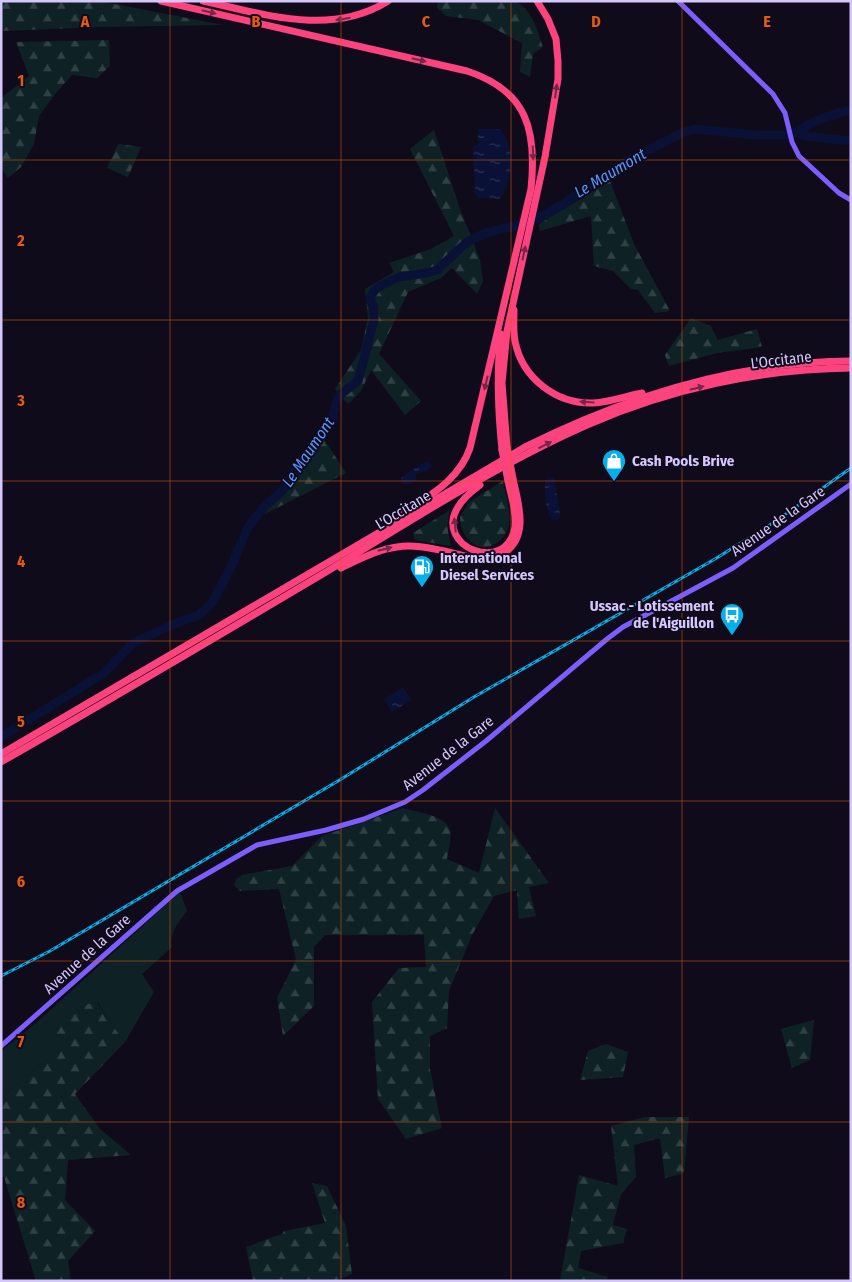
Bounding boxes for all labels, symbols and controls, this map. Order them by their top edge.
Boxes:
one-way arrow [201,8,217,16]
text: A [80,12,90,31]
text: B [252,12,261,31]
text: C [422,12,431,31]
text: D [591,12,601,31]
text: E [763,12,771,31]
one-way arrow [335,15,351,23]
one-way arrow [411,56,426,64]
text: 1 [18,71,24,90]
one-way arrow [552,83,560,99]
water label: Le Maumont [571,144,650,202]
one-way arrow [529,145,537,161]
text: 2 [16,231,25,250]
one-way arrow [520,246,528,261]
street label: L'Occitane [749,347,813,373]
one-way arrow [481,375,489,391]
one-way arrow [690,384,705,392]
text: 3 [16,391,25,410]
one-way arrow [579,398,595,406]
water label: Le Maumont [278,413,339,490]
one-way arrow [538,441,552,449]
shop icon: Cash Pools Brive [601,448,627,482]
place label: Cash Pools Brive [632,452,735,470]
street label: Avenue de la Gare [728,482,828,560]
street label: L'Occitane [372,486,434,534]
one-way arrow [451,517,459,533]
one-way arrow [378,545,393,553]
place label: International Diesel Services [440,549,534,584]
text: 4 [17,552,25,571]
fuel station icon: International Diesel Services [409,554,435,588]
place label: Ussac - Lotissement de l'Aiguillon [590,597,715,632]
bus stop icon: Ussac - Lotissement de l'Aiguillon [719,602,745,636]
text: 5 [17,712,25,731]
street label: Avenue de la Gare [399,712,497,794]
text: 6 [17,872,25,891]
street label: Avenue de la Gare [40,910,134,998]
text: 7 [18,1032,25,1051]
text: 8 [17,1193,26,1212]

